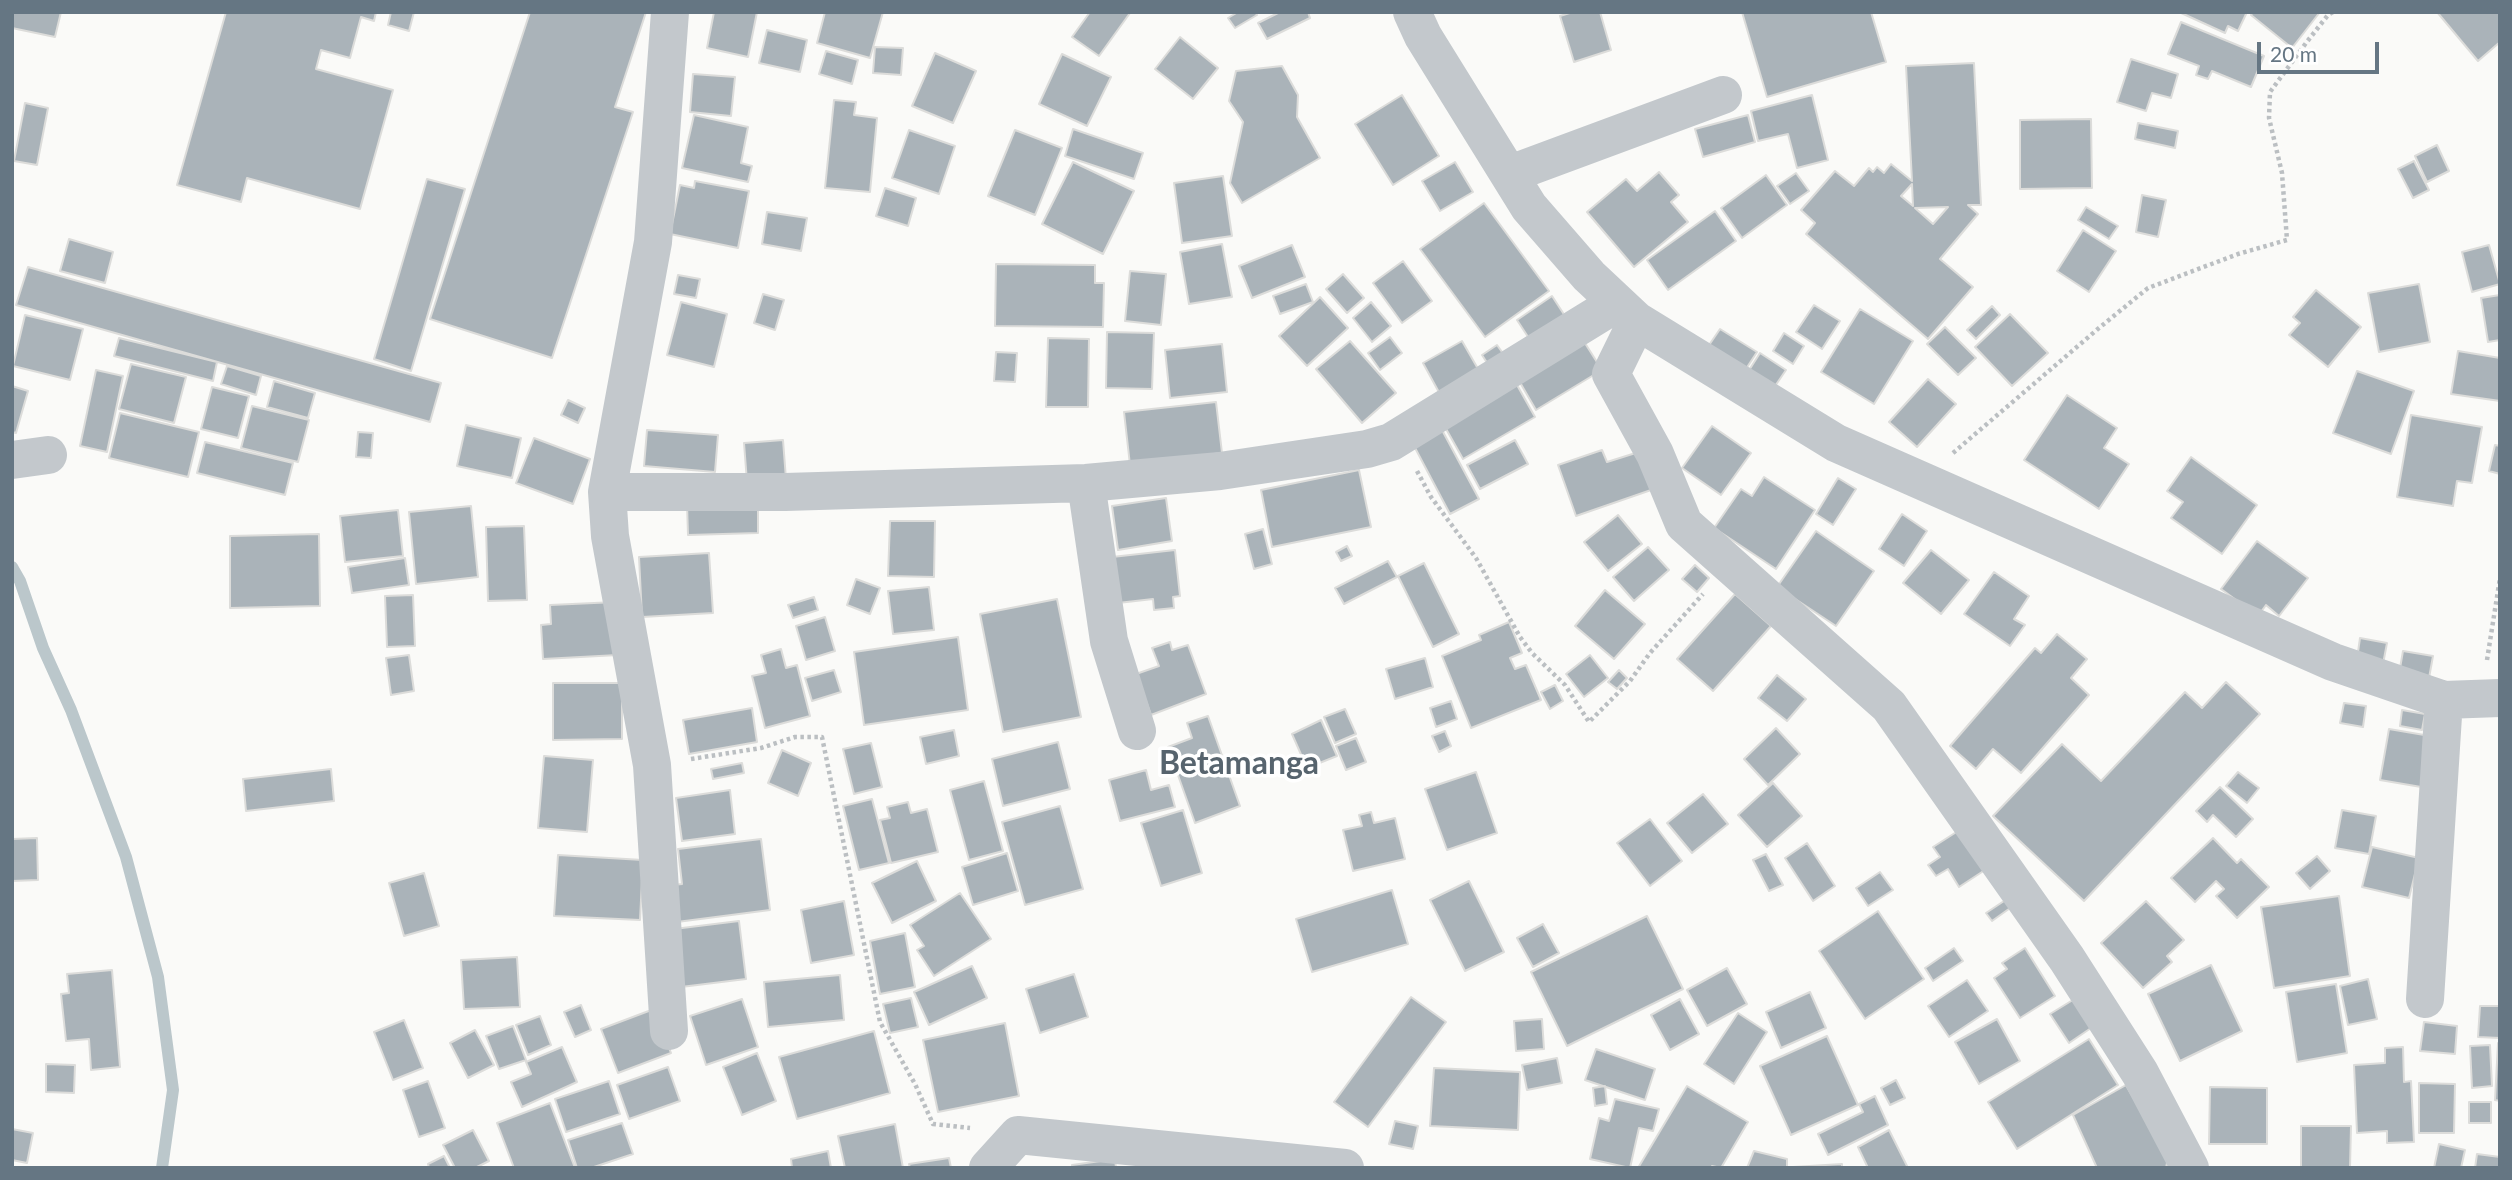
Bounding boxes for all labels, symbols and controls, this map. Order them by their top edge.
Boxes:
scale bar [2260,28,2382,72]
text: 20 m [2270,41,2317,66]
district label: Betamanga [1159,745,1319,783]

